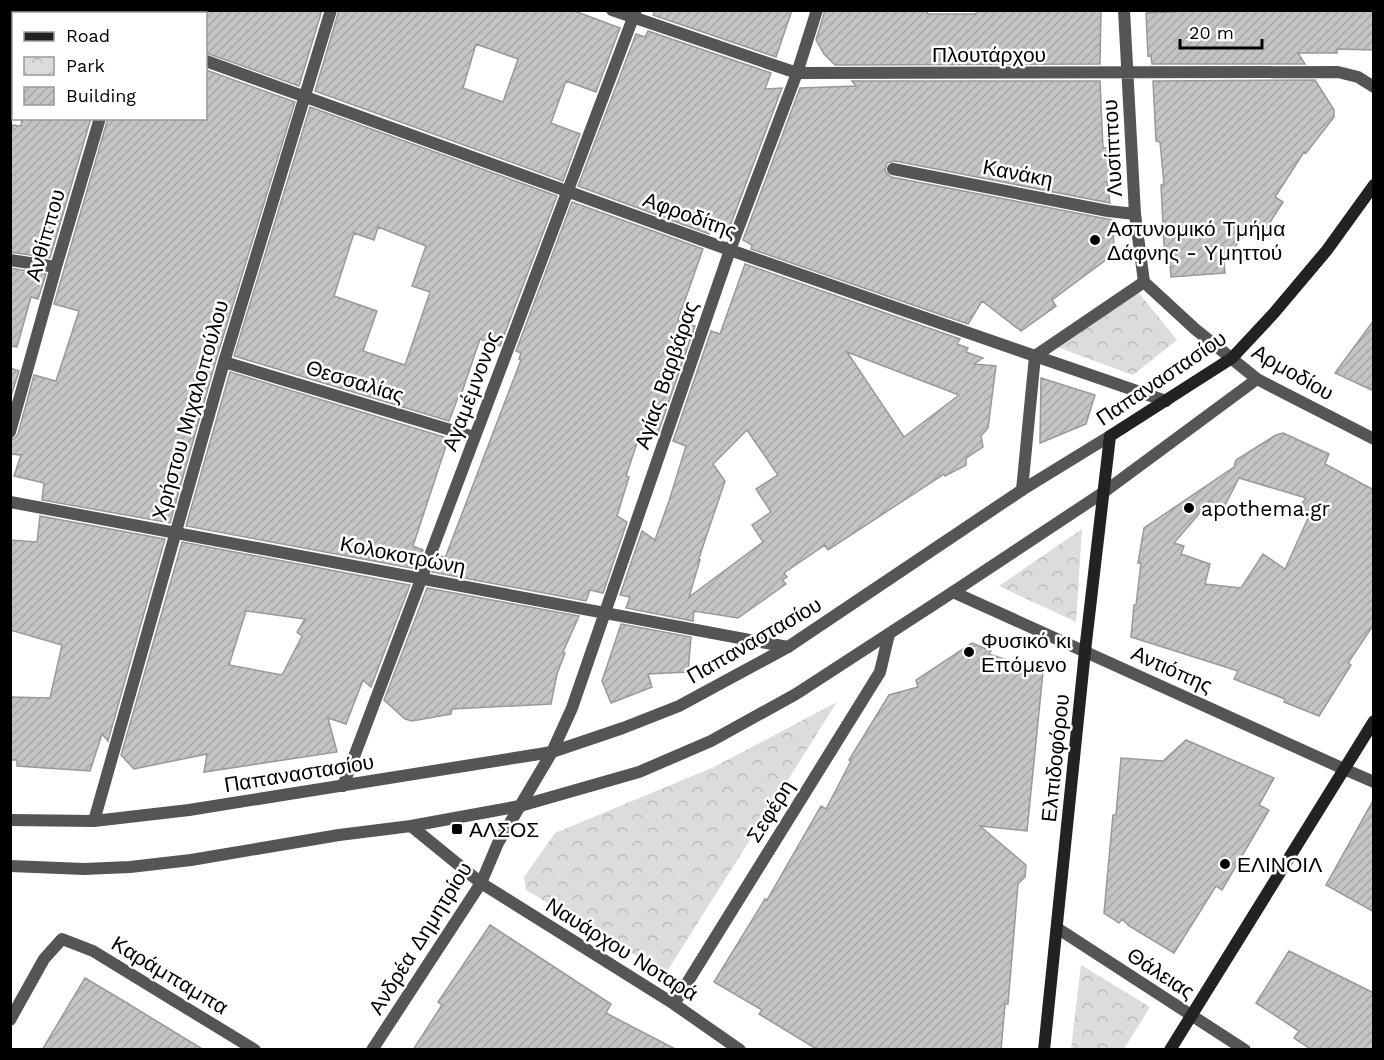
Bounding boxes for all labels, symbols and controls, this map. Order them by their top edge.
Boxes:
legend [12,12,207,120]
scale bar [1180,12,1262,50]
text: 20 m [1189,22,1234,43]
text: Road [66,25,110,46]
street label: Πλουτάρχου [932,42,1046,67]
text: Park [66,55,105,76]
text: Building [66,85,136,106]
street label: Λυσίππου [1097,99,1127,197]
street label: Κανάκη [981,154,1055,192]
street label: Ανθίππου [20,186,70,284]
street label: Αφροδίτης [640,187,740,243]
place label: Αστυνομικό Τμήμα Δάφνης - Υμηττού [1107,216,1286,265]
marker: Αστυνομικό Τμήμα Δάφνης - Υμηττού [1088,233,1102,247]
street label: Χρήστου Μιχαλοπούλου [147,297,233,523]
street label: Αγίας Βαρβάρας [629,298,703,452]
street label: Παπαναστασίου [1091,325,1231,431]
street label: Αγαμέμνονος [437,328,505,454]
street label: Αρμοδίου [1248,339,1338,405]
street label: Θεσσαλίας [303,354,407,408]
place label: apothema.gr [1201,496,1330,521]
marker: apothema.gr [1182,501,1196,515]
street label: Κολοκοτρώνη [338,531,468,579]
street label: Παπαναστασίου [682,591,826,689]
place label: Φυσικό κι Επόμενο [981,628,1071,677]
street label: Αντιόπης [1128,640,1216,698]
marker: Φυσικό κι Επόμενο [962,645,976,659]
street label: Ελπιδοφόρου [1036,693,1074,823]
street label: Παπαναστασίου [222,749,376,797]
street label: Σεφέρη [741,775,799,847]
place label: ΑΛΣΟΣ [469,817,539,842]
marker: ΑΛΣΟΣ [450,822,464,836]
place label: ΕΛΙΝΟΙΛ [1237,852,1322,877]
street label: Ανδρέα Δημητρίου [363,857,477,1019]
marker: ΕΛΙΝΟΙΛ [1218,857,1232,871]
street label: Ναυάρχου Νοταρά [541,892,703,1006]
street label: Καράμπαμπα [107,930,233,1020]
street label: Θάλειας [1123,942,1199,1004]

